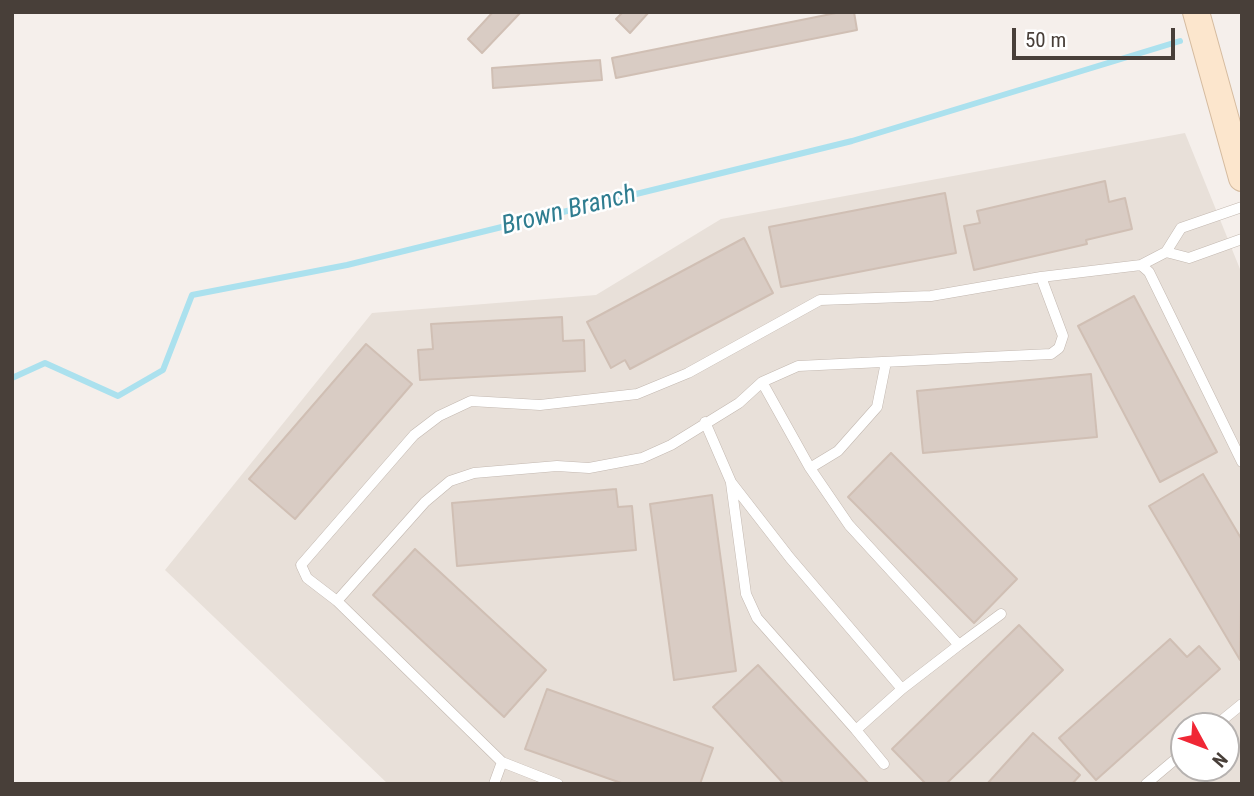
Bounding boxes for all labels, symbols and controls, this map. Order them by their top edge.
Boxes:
scale bar [1016,14,1179,58]
text: 50 m [1025,28,1066,52]
water label: Brown Branch [499,179,639,243]
north arrow [1170,712,1240,782]
text: N [1207,748,1232,772]

